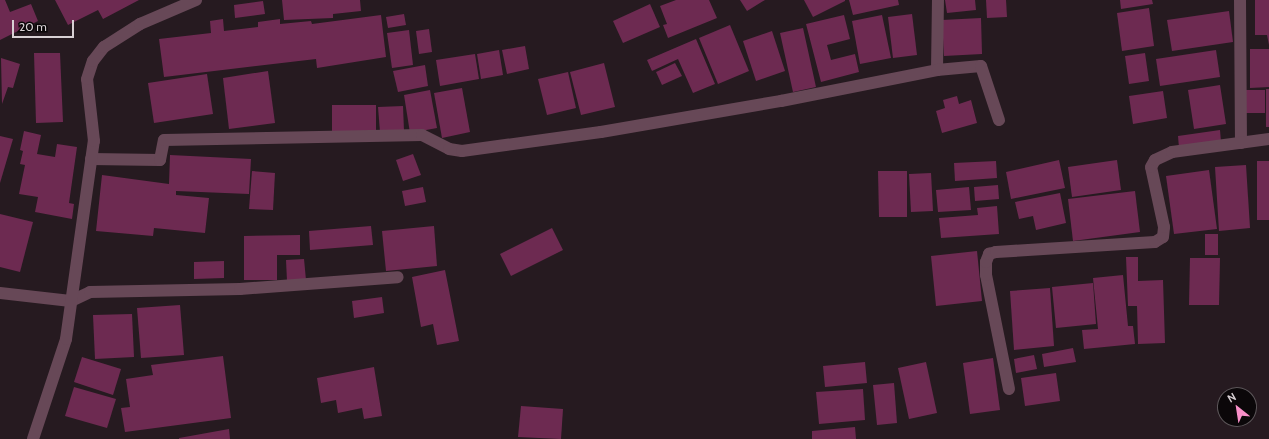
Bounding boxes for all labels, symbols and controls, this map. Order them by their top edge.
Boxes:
scale bar [14,12,76,38]
text: 20 m [19,19,47,34]
north arrow [1217,387,1257,427]
text: N [1225,389,1238,405]

